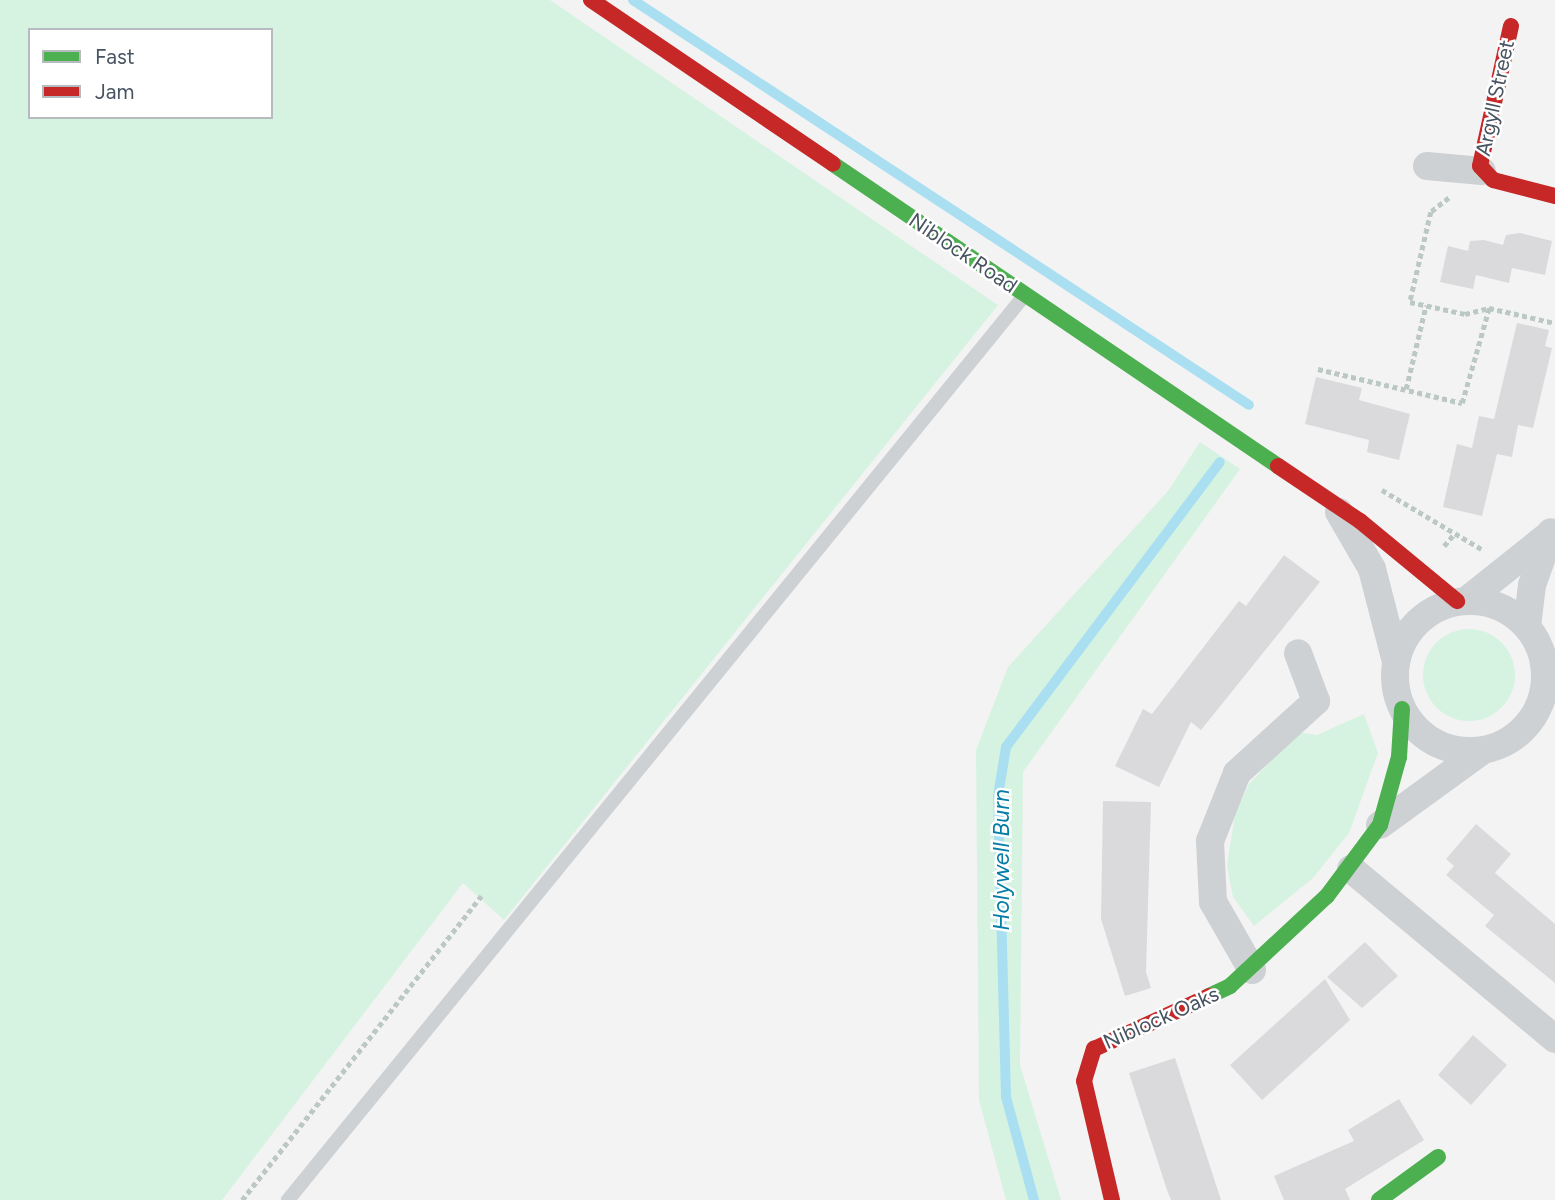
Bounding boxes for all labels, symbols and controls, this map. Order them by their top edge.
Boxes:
legend [28,28,273,119]
street label: Argyll Street [1470,38,1520,158]
text: Fast [95,44,135,69]
text: Jam [95,79,134,104]
street label: Niblock Road [904,208,1022,298]
water label: Holywell Burn [987,789,1015,931]
street label: Niblock Oaks [1099,981,1223,1055]

